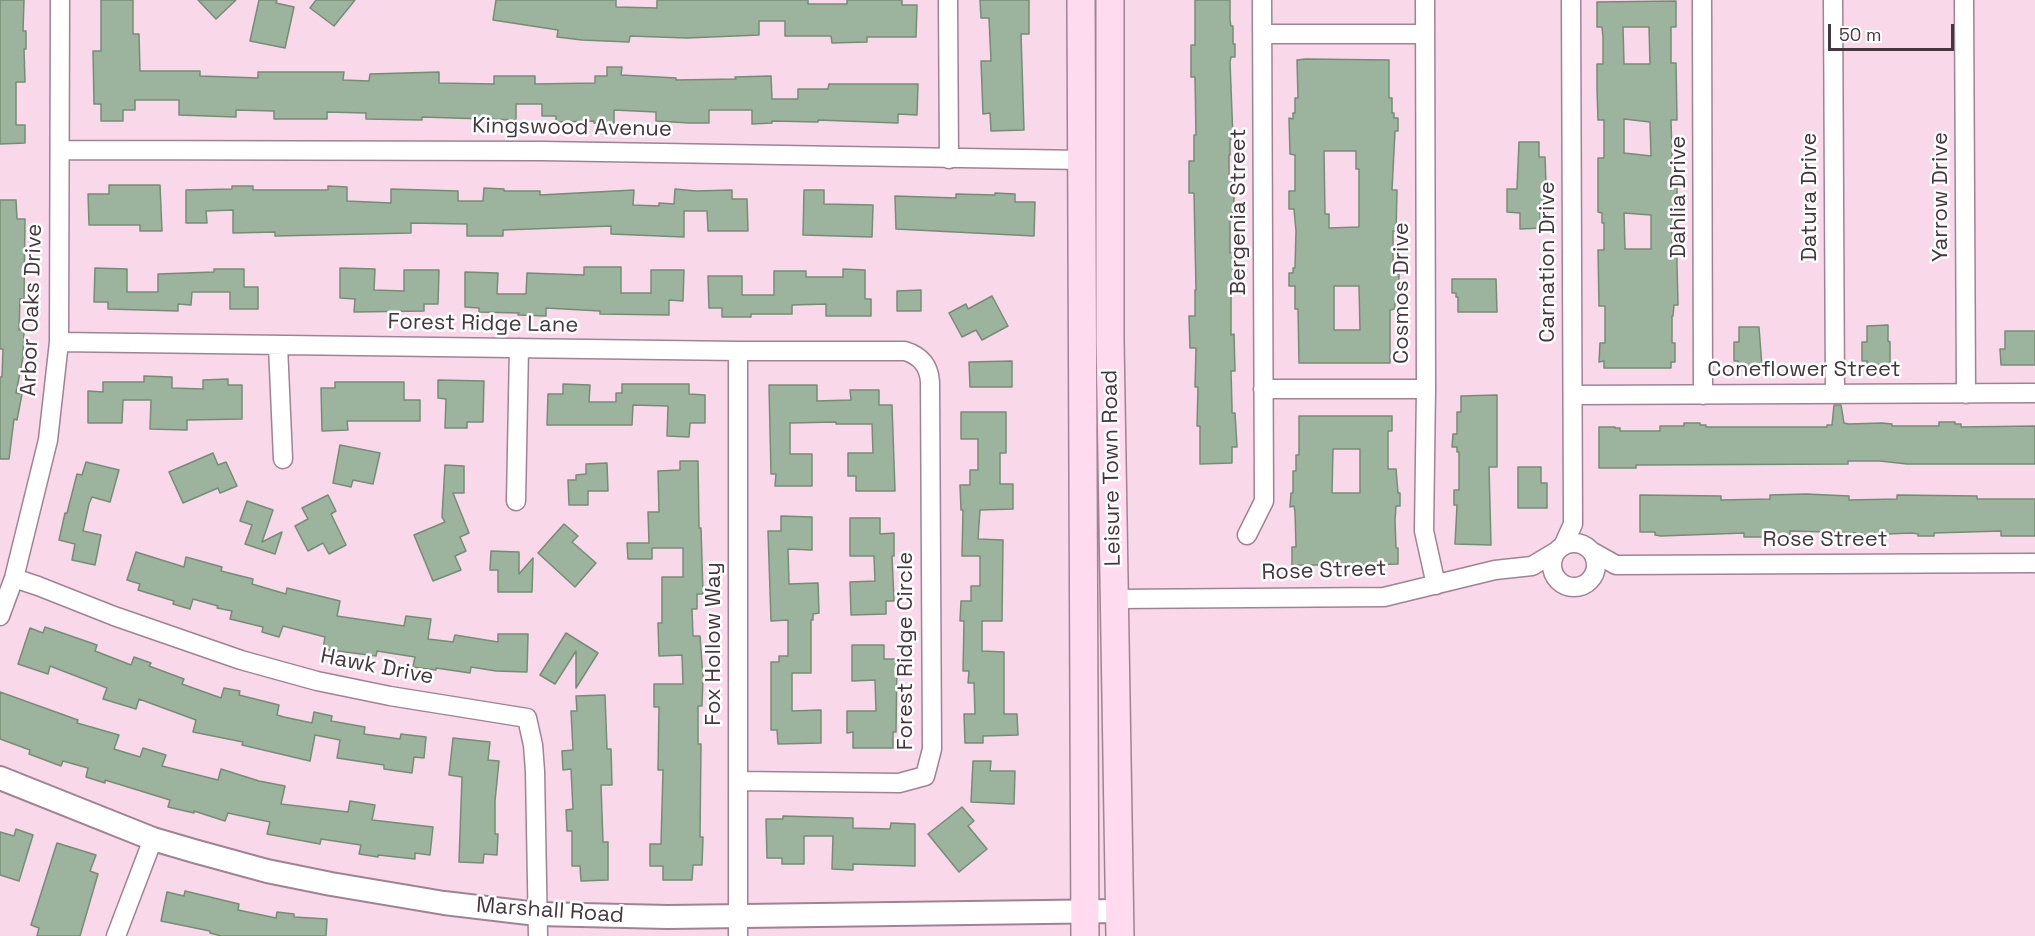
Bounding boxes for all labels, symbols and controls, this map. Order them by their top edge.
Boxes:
scale bar [1831,12,1957,50]
text: 50 m [1839,23,1881,46]
street label: Kingswood Avenue [472,113,672,143]
street label: Bergenia Street [1226,128,1252,296]
street label: Datura Drive [1797,132,1823,262]
street label: Yarrow Drive [1928,132,1954,262]
street label: Dahlia Drive [1666,136,1692,258]
street label: Carnation Drive [1535,181,1561,343]
street label: Cosmos Drive [1389,222,1415,364]
street label: Arbor Oaks Drive [16,223,48,397]
street label: Forest Ridge Lane [387,309,579,339]
street label: Coneflower Street [1707,357,1901,383]
street label: Leisure Town Road [1097,369,1127,567]
street label: Rose Street [1763,527,1887,553]
street label: Forest Ridge Circle [893,552,919,750]
street label: Rose Street [1261,556,1387,586]
street label: Fox Hollow Way [701,562,727,726]
street label: Hawk Drive [318,643,436,691]
street label: Marshall Road [475,893,625,929]

